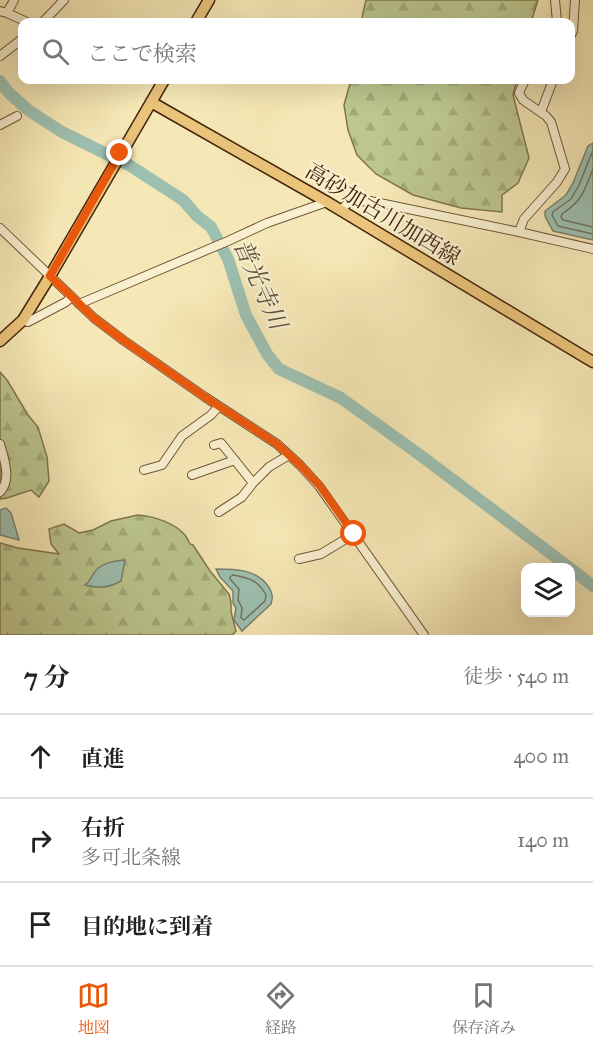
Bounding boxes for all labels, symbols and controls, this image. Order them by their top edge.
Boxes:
search box [18,18,575,84]
icon: search [39,35,72,68]
text: ここで検索 [87,40,197,67]
route end [106,139,132,165]
street label: 高砂加古川加西線 [301,157,465,271]
water label: 普光寺川 [227,234,294,337]
route start [340,520,366,546]
map controls [521,563,575,617]
button: layers [521,563,575,617]
text: 7 分 [24,661,69,693]
text: 徒歩 · 540 m [463,664,569,688]
icon: ahead [24,740,57,773]
text: 400 m [513,744,569,768]
text: 直進 [81,745,125,772]
text: 右折 [81,814,125,841]
icon: right [24,824,57,857]
text: 140 m [517,828,569,852]
text: 多可北条線 [81,845,181,869]
icon: arrive [24,908,57,941]
text: 目的地に到着 [81,913,213,940]
tab: 地図 [77,979,110,1038]
tab: 経路 [264,979,297,1038]
tab: 保存済み [452,979,516,1038]

